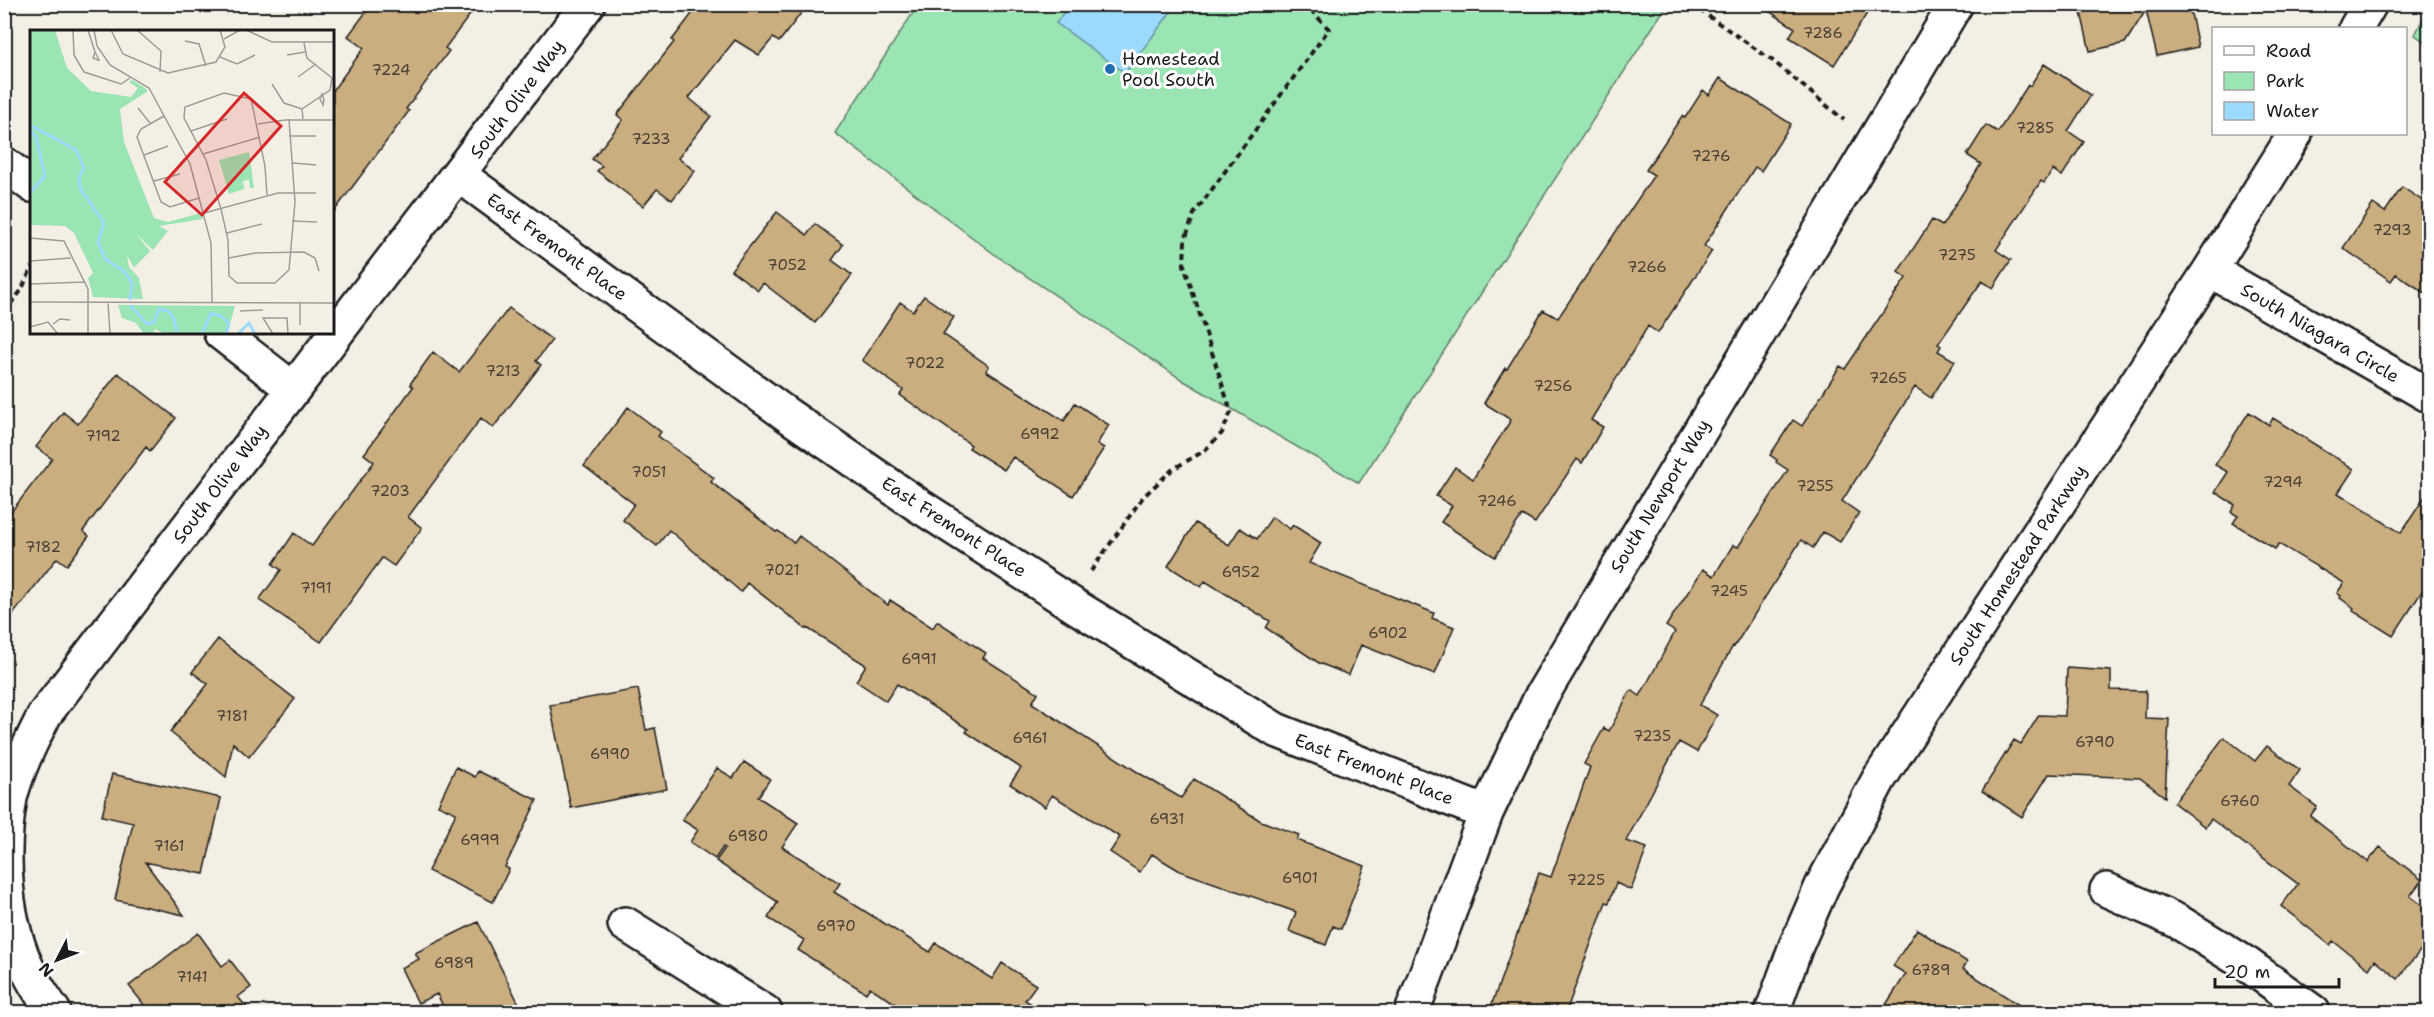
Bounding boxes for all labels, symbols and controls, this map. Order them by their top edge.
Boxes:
house number: 7286 [1803,23,1843,43]
legend [2212,27,2407,135]
inset map [30,30,334,334]
street label: South Olive Way [464,35,570,163]
text: Road [2266,39,2311,63]
place label: Homestead Pool South [1122,47,1220,92]
house number: 7224 [371,60,411,80]
marker: Homestead Pool South [1103,62,1117,76]
text: Park [2266,69,2305,93]
text: Water [2266,99,2319,123]
house number: 7285 [2016,118,2054,138]
house number: 7233 [631,129,671,149]
house number: 7276 [1691,146,1731,166]
street label: East Fremont Place [482,188,632,306]
house number: 7293 [2372,220,2412,240]
house number: 7275 [1938,245,1976,265]
house number: 7052 [767,255,807,275]
house number: 7266 [1627,257,1667,277]
street label: South Niagara Circle [2236,278,2404,388]
house number: 7022 [905,353,945,373]
house number: 7213 [485,361,521,381]
house number: 7265 [1869,368,1907,388]
house number: 7256 [1534,376,1572,396]
street label: South Newport Way [1604,415,1716,577]
street label: South Olive Way [167,420,273,548]
house number: 6992 [1020,424,1060,444]
house number: 7192 [85,426,121,446]
street label: South Homestead Parkway [1944,460,2092,670]
house number: 7051 [631,462,667,482]
street label: East Fremont Place [877,471,1031,583]
house number: 7294 [2263,472,2303,492]
house number: 7255 [1796,476,1834,496]
house number: 7203 [370,481,410,501]
house number: 7246 [1477,491,1517,511]
house number: 7182 [25,537,61,557]
house number: 7021 [764,560,800,580]
house number: 6952 [1222,562,1260,582]
house number: 7191 [300,578,332,598]
house number: 7245 [1710,581,1748,601]
house number: 6902 [1368,623,1408,643]
house number: 6991 [901,649,937,669]
house number: 7181 [216,706,248,726]
house number: 7235 [1633,726,1671,746]
house number: 6961 [1012,728,1048,748]
street label: East Fremont Place [1291,728,1457,810]
house number: 6790 [2075,732,2115,752]
house number: 6990 [590,744,630,764]
house number: 6760 [2220,791,2260,811]
house number: 6931 [1149,809,1185,829]
house number: 6980 [728,826,768,846]
house number: 6999 [460,830,500,850]
house number: 7161 [153,836,185,856]
house number: 6901 [1282,868,1318,888]
house number: 7225 [1567,870,1605,890]
house number: 6970 [816,916,856,936]
north arrow [27,930,87,990]
scale bar [2215,951,2340,989]
house number: 6989 [434,953,474,973]
text: N [34,958,58,981]
house number: 6789 [1912,960,1950,980]
text: 20 m [2224,960,2270,984]
house number: 7141 [176,967,208,987]

